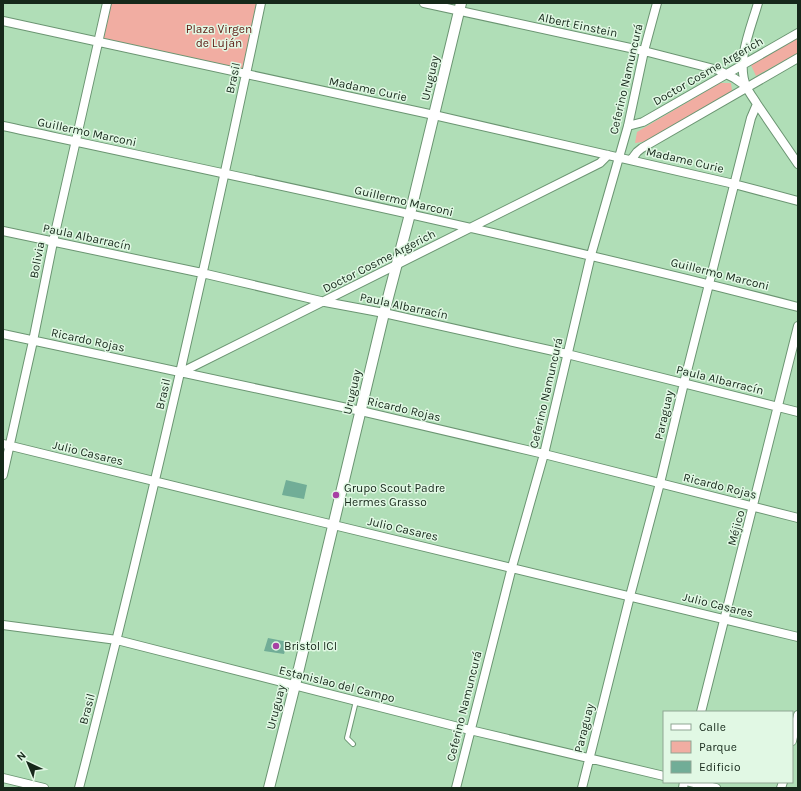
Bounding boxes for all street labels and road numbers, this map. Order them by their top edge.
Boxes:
street label: Albert Einstein [537,10,619,40]
street label: Ceferino Namuncurá [606,22,646,136]
street label: Doctor Cosme Argerich [650,34,766,108]
street label: Uruguay [418,54,442,102]
street label: Brasil [223,61,243,95]
street label: Madame Curie [328,74,408,104]
street label: Guillermo Marconi [36,115,138,149]
street label: Madame Curie [645,144,725,176]
street label: Guillermo Marconi [353,183,455,219]
street label: Paula Albarracín [42,221,132,253]
street label: Doctor Cosme Argerich [320,226,438,296]
street label: Bolivia [27,240,47,280]
street label: Guillermo Marconi [669,255,771,293]
street label: Paula Albarracín [359,290,449,322]
street label: Ricardo Rojas [50,325,126,355]
street label: Ceferino Namuncurá [526,336,566,450]
street label: Paula Albarracín [675,362,765,398]
street label: Uruguay [340,368,364,416]
street label: Brasil [153,377,173,411]
street label: Paraguay [652,388,677,441]
street label: Ricardo Rojas [366,394,442,424]
street label: Julio Casares [51,437,125,469]
street label: Ricardo Rojas [682,470,758,502]
street label: Méjico [725,509,747,547]
street label: Julio Casares [366,514,440,544]
street label: Julio Casares [681,589,755,621]
street label: Ceferino Namuncurá [444,649,484,763]
street label: Estanislao del Campo [278,663,396,705]
street label: Uruguay [264,683,288,731]
street label: Brasil [76,692,98,726]
street label: Paraguay [571,701,597,754]

